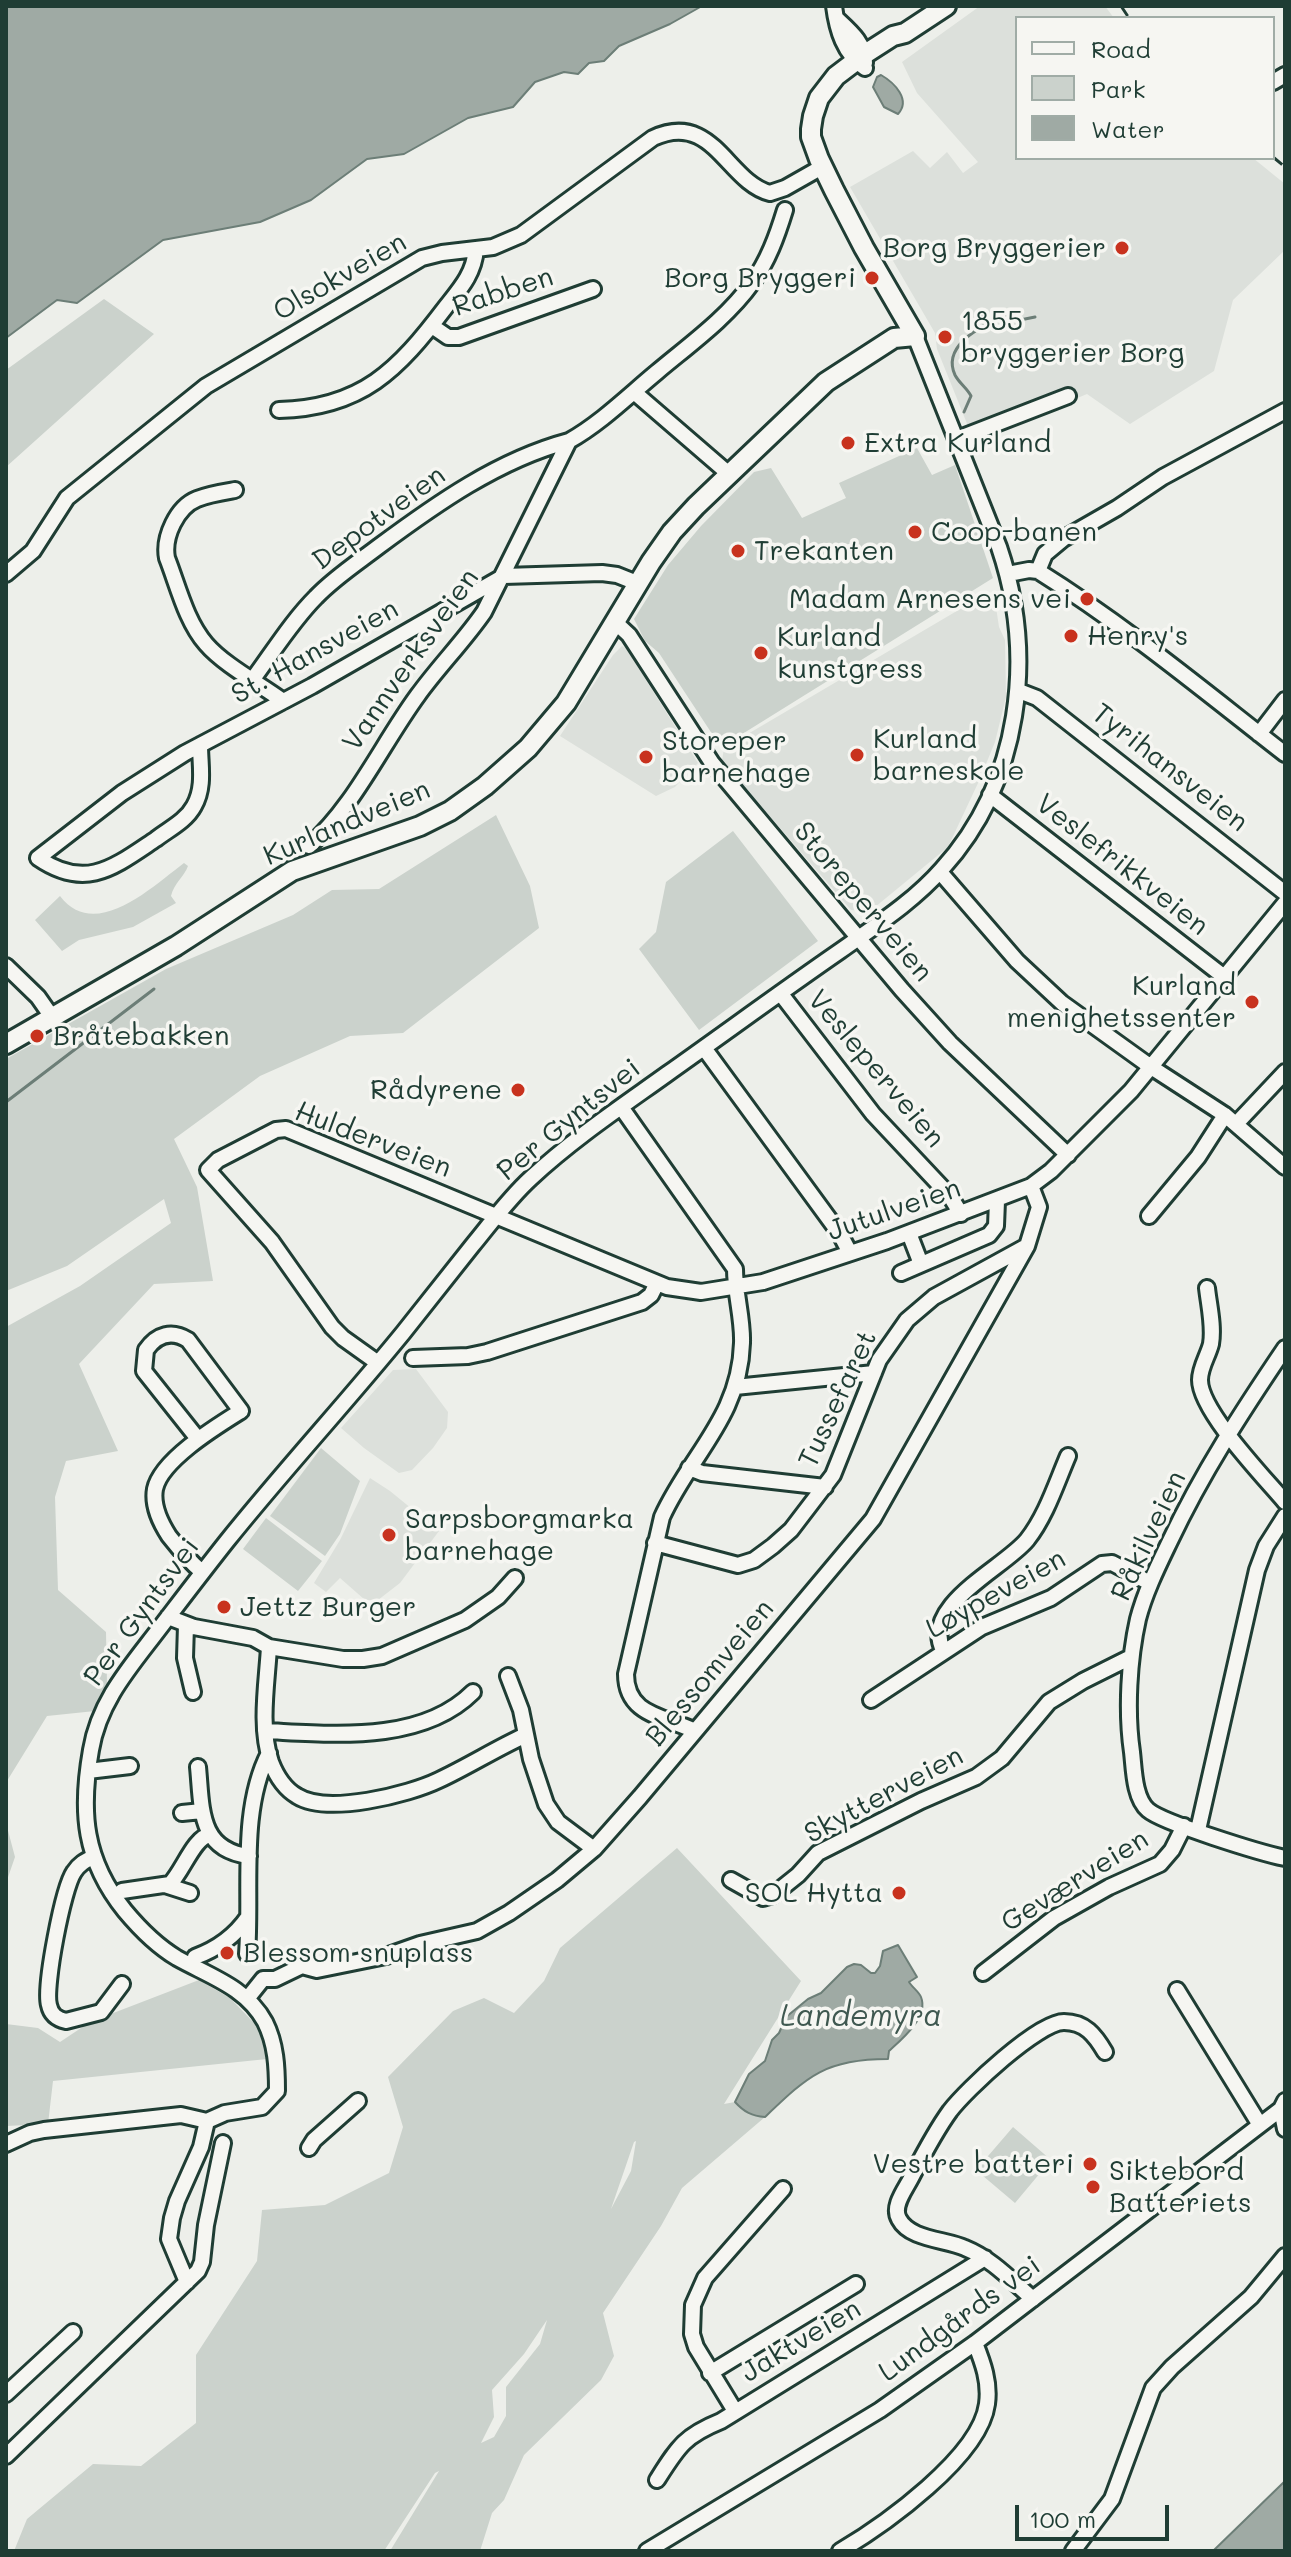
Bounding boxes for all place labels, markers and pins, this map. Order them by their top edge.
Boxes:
place label: Borg Bryggerier [883,231,1106,265]
marker: Borg Bryggerier [1113,239,1131,257]
place label: Borg Bryggeri [664,261,856,295]
marker: Borg Bryggeri [863,269,881,287]
place label: 1855 bryggerier Borg [961,304,1185,370]
marker: 1855 bryggerier Borg [936,328,954,346]
place label: Extra Kurland [864,426,1051,460]
marker: Extra Kurland [839,434,857,452]
place label: Coop-banen [931,515,1097,549]
marker: Coop-banen [906,523,924,541]
place label: Trekanten [754,534,894,568]
marker: Trekanten [729,542,747,560]
place label: Madam Arnesens vei [789,582,1071,616]
marker: Madam Arnesens vei [1078,590,1096,608]
place label: Henry's [1087,619,1188,653]
place label: Kurland kunstgress [777,620,923,686]
marker: Henry's [1062,627,1080,645]
marker: Kurland kunstgress [752,644,770,662]
place label: Kurland barneskole [873,722,1025,788]
place label: Storeper barnehage [662,724,811,790]
marker: Kurland barneskole [848,746,866,764]
marker: Storeper barnehage [637,748,655,766]
place label: Kurland menighetssenter [1007,969,1236,1035]
marker: Kurland menighetssenter [1243,993,1261,1011]
place label: Bråtebakken [53,1019,229,1053]
marker: Bråtebakken [28,1027,46,1045]
place label: Rådyrene [370,1073,502,1107]
marker: Rådyrene [509,1081,527,1099]
place label: Sarpsborgmarka barnehage [405,1502,634,1568]
marker: Sarpsborgmarka barnehage [380,1526,398,1544]
place label: Jettz Burger [240,1590,416,1624]
marker: Jettz Burger [215,1598,233,1616]
place label: SOL Hytta [745,1876,883,1910]
marker: SOL Hytta [890,1884,908,1902]
place label: Blessom snuplass [243,1936,473,1970]
marker: Blessom snuplass [218,1944,236,1962]
place label: Vestre batteri [873,2147,1074,2181]
place label: Siktebord Batteriets [1109,2154,1252,2220]
marker: Vestre batteri [1081,2155,1099,2173]
marker: Siktebord Batteriets [1084,2178,1102,2196]

